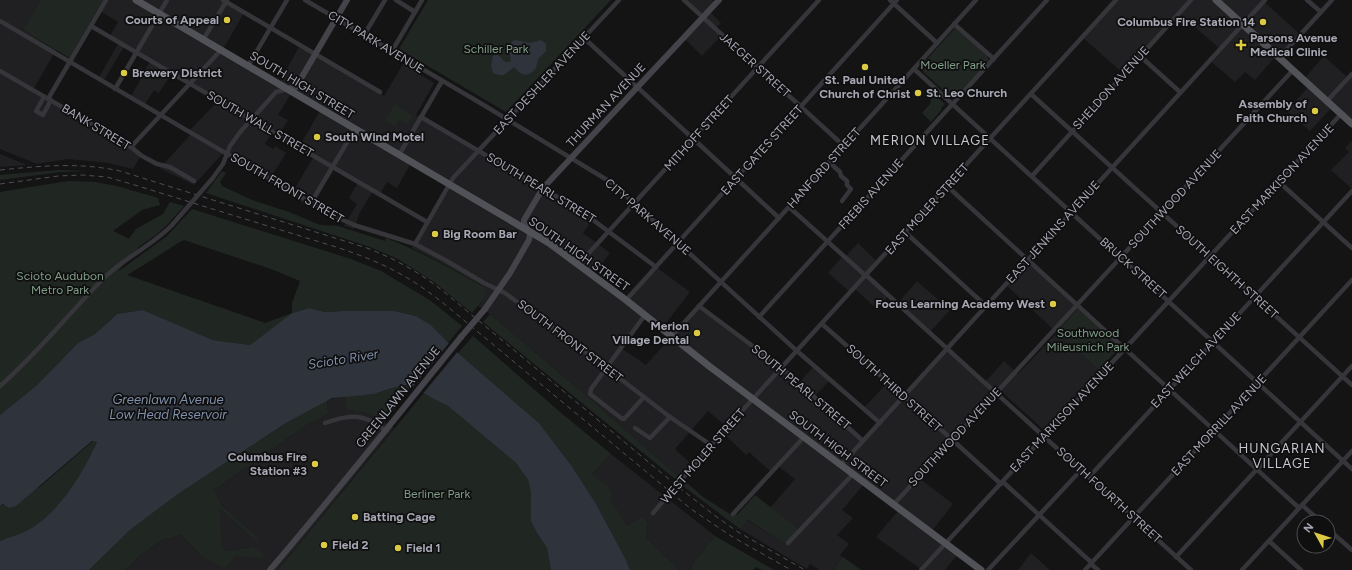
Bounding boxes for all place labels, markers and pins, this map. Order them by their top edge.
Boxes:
place label: Courts of Appeal [125,13,219,27]
marker: Courts of Appeal [222,15,232,25]
place label: Columbus Fire Station 14 [1117,15,1255,29]
marker: Columbus Fire Station 14 [1258,17,1268,27]
place label: Parsons Avenue Medical Clinic [1250,31,1338,59]
marker: Parsons Avenue Medical Clinic [1235,39,1247,51]
marker: St. Paul United Church of Christ [860,62,870,72]
place label: Brewery District [132,66,222,80]
marker: Brewery District [119,68,129,78]
place label: St. Paul United Church of Christ [819,73,911,101]
place label: St. Leo Church [926,86,1007,100]
marker: St. Leo Church [913,88,923,98]
place label: Assembly of Faith Church [1236,97,1307,125]
marker: Assembly of Faith Church [1310,106,1320,116]
place label: South Wind Motel [325,130,424,144]
marker: South Wind Motel [312,132,322,142]
place label: Big Room Bar [443,227,517,241]
marker: Big Room Bar [430,229,440,239]
place label: Focus Learning Academy West [875,297,1045,311]
marker: Focus Learning Academy West [1048,299,1058,309]
place label: Merion Village Dental [612,319,689,347]
marker: Merion Village Dental [692,328,702,338]
place label: Columbus Fire Station #3 [228,450,307,478]
marker: Columbus Fire Station #3 [310,459,320,469]
place label: Batting Cage [363,510,436,524]
marker: Batting Cage [350,512,360,522]
place label: Field 2 [332,538,368,552]
marker: Field 2 [319,540,329,550]
place label: Field 1 [406,541,440,555]
marker: Field 1 [393,543,403,553]

